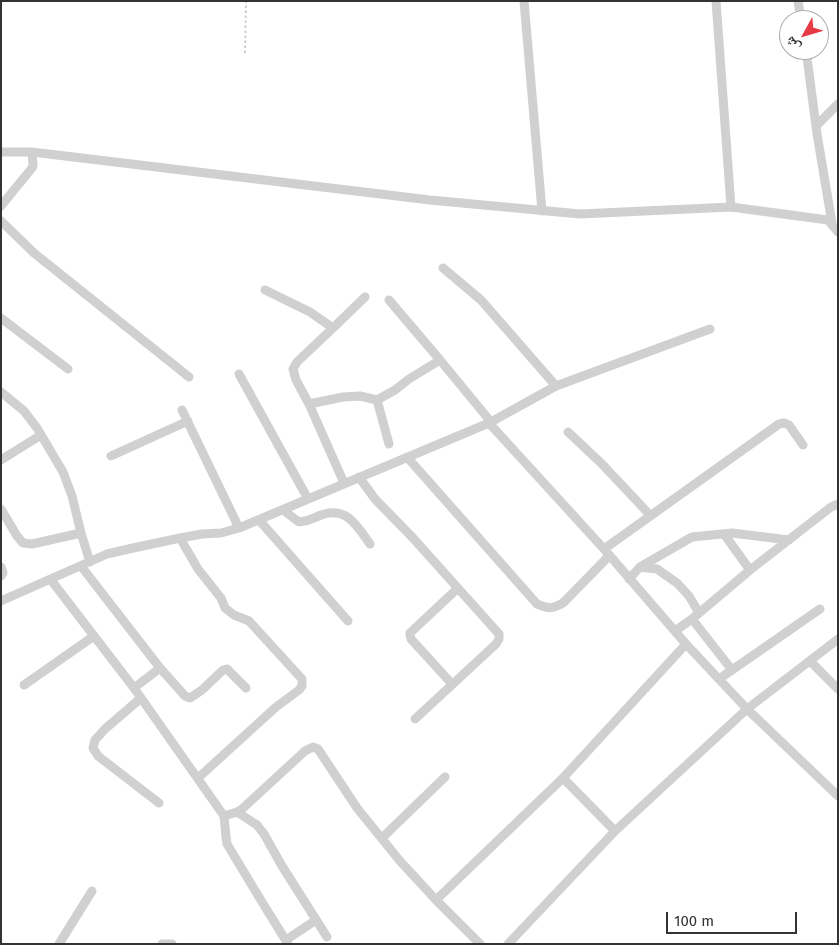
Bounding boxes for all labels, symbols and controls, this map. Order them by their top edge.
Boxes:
north arrow [779,10,829,60]
text: ش [781,33,804,55]
scale bar [669,902,800,934]
text: 100 m [674,912,714,930]

